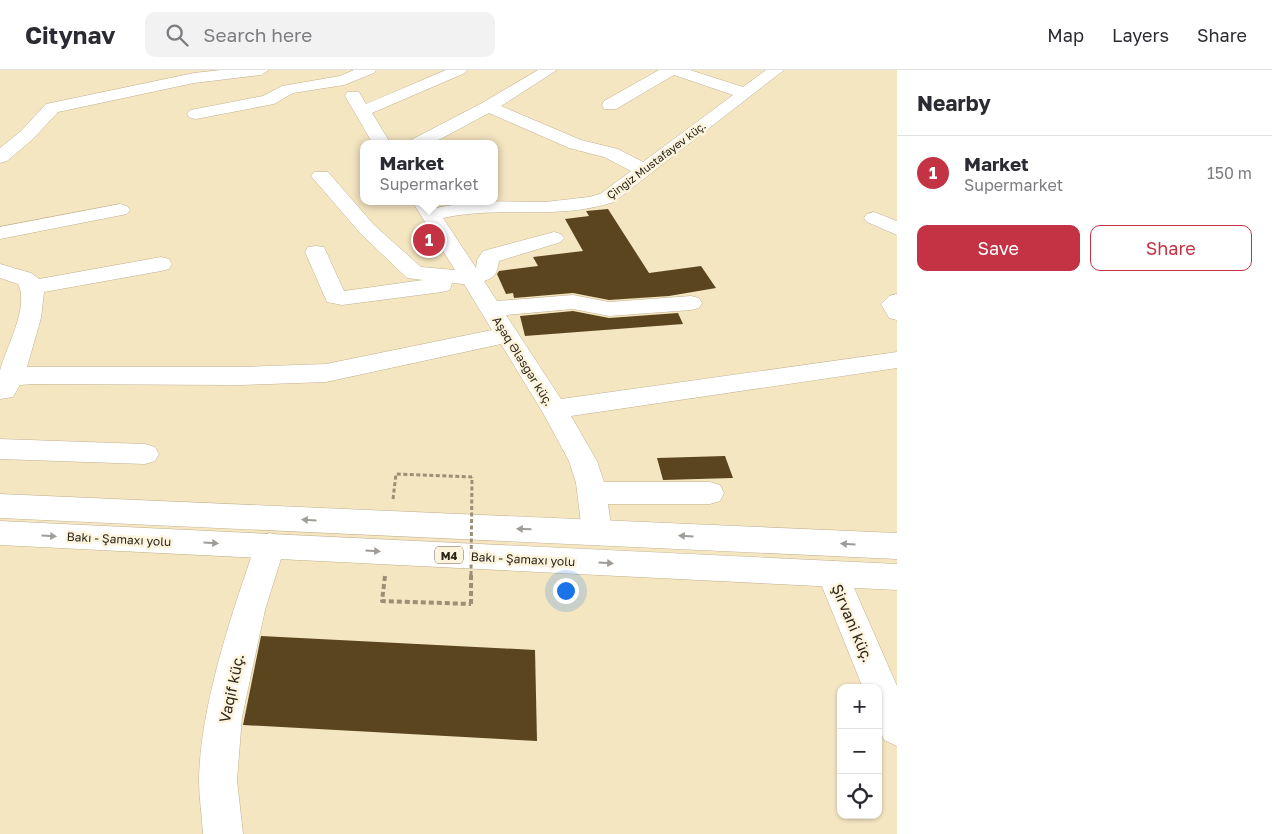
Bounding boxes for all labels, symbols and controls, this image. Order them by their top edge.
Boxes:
search box [145,12,495,57]
text: Citynav [25,20,115,49]
icon: search [163,21,191,49]
text: Search here [203,23,312,46]
text: Map [1047,24,1084,46]
text: Layers [1112,24,1169,46]
text: Share [1197,24,1247,46]
text: Nearby [917,90,991,116]
street label: Çingiz Mustafayev küç. [604,119,708,201]
popup [360,140,498,205]
text: Market [379,151,444,174]
text: Market [964,152,1029,175]
text: 1 [929,163,937,183]
text: 150 m [1207,163,1252,183]
text: Supermarket [379,174,479,194]
text: Supermarket [964,175,1063,195]
pin: 1 [413,221,445,259]
button: Save [917,225,1080,271]
button: Share [1090,225,1252,271]
street label: Aşəq Ələsgər küç. [489,313,557,409]
one-way arrow [301,515,317,523]
one-way arrow [515,525,531,533]
street label: Bakı - Şamaxı yolu [66,529,172,549]
one-way arrow [41,532,57,540]
one-way arrow [678,532,694,540]
one-way arrow [840,539,856,547]
one-way arrow [203,540,219,548]
road number: M4 [435,546,463,564]
one-way arrow [366,548,382,556]
street label: Bakı - Şamaxı yolu [470,549,576,569]
one-way arrow [598,559,614,567]
your location [553,578,579,604]
street label: Şirvani küç. [828,581,878,665]
street label: Vaqif küç. [215,652,247,724]
map controls [837,684,882,819]
button: + [837,684,882,729]
button: − [837,729,882,774]
button: locate [837,774,882,819]

